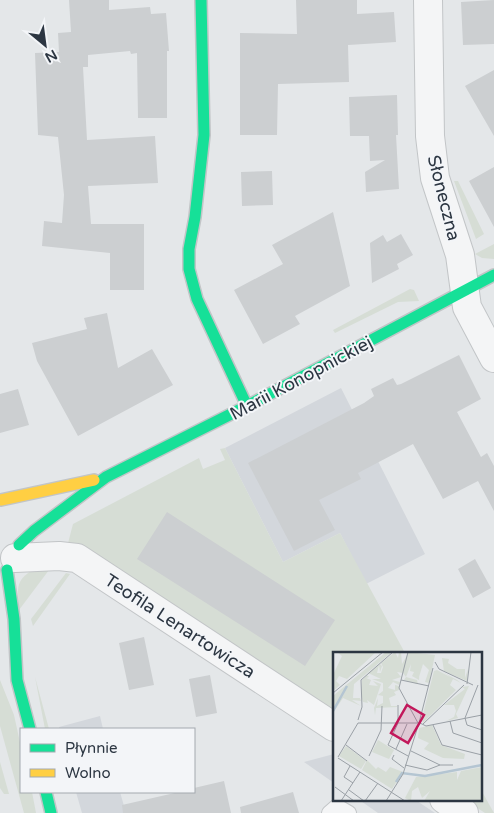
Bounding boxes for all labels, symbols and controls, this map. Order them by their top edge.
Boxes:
north arrow [20,20,70,70]
text: N [42,46,60,66]
street label: Słoneczna [423,153,465,243]
street label: Marii Konopnickiej [226,331,376,425]
street label: Teofila Lenartowicza [101,569,259,683]
inset map [333,652,482,800]
legend [20,728,195,793]
text: Płynnie [65,739,118,757]
text: Wolno [65,764,111,782]

